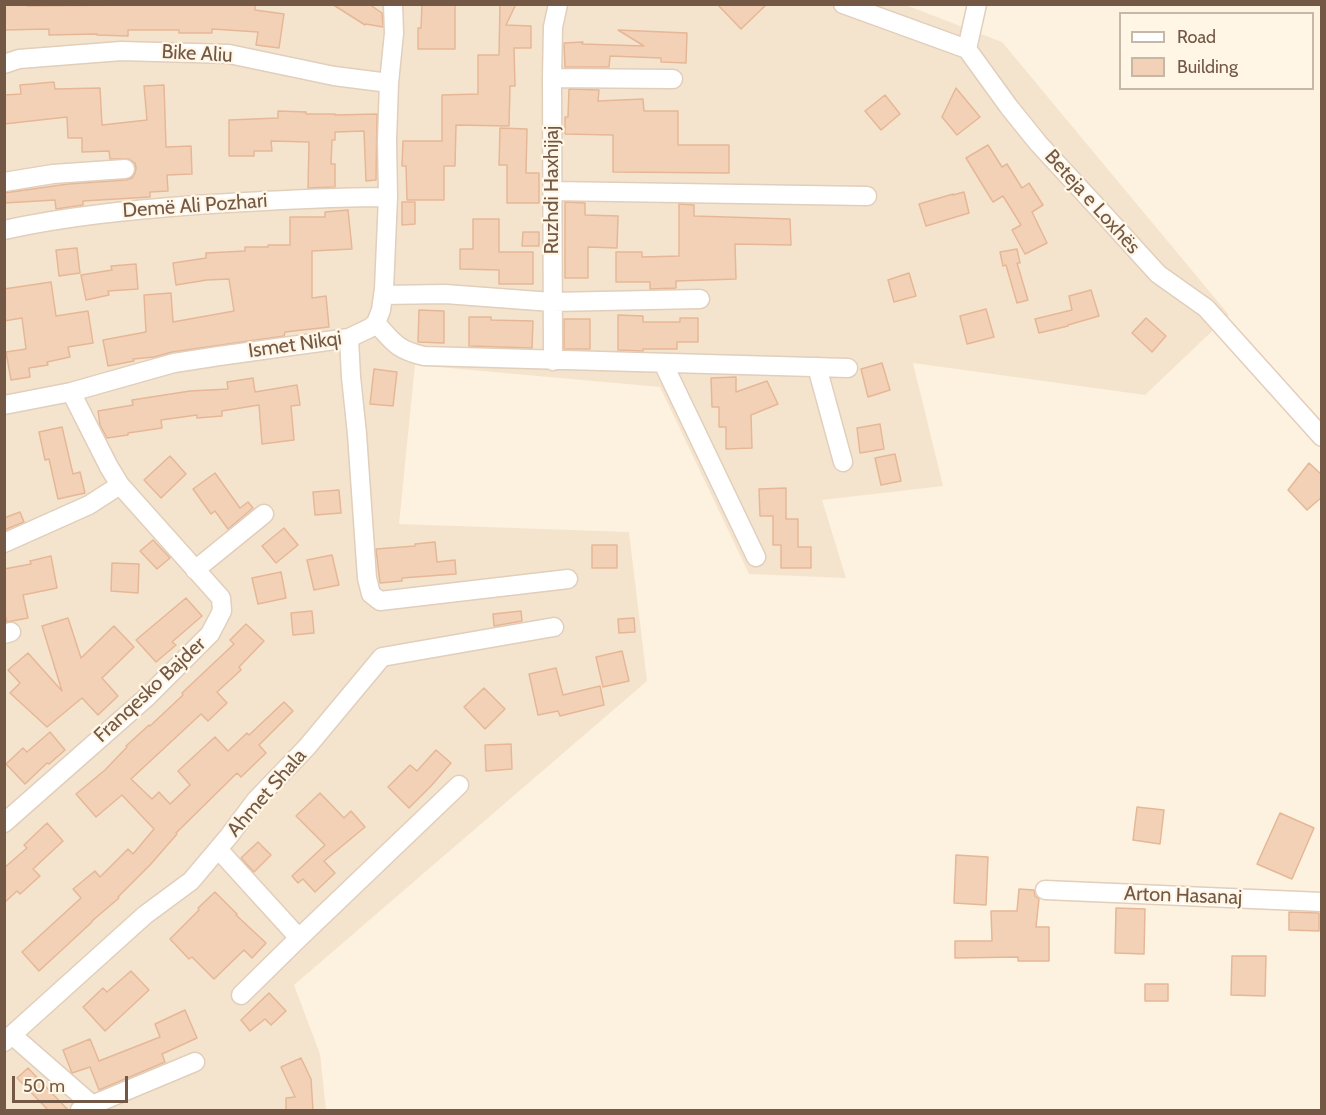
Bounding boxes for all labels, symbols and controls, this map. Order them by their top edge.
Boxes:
legend [1119,12,1314,90]
text: Road [1177,26,1216,48]
street label: Bike Aliu [161,40,233,68]
text: Building [1177,56,1238,78]
street label: Ruzhdi Haxhijaj [540,126,564,254]
street label: Beteja e Loxhës [1039,145,1145,259]
street label: Demë Ali Pozhari [122,189,268,223]
street label: Ismet Nikqi [247,327,343,363]
street label: Franqesko Bajder [89,632,211,748]
street label: Ahmet Shala [222,744,312,842]
street label: Arton Hasanaj [1123,882,1243,910]
scale bar [15,1064,130,1102]
text: 50 m [23,1075,65,1097]

